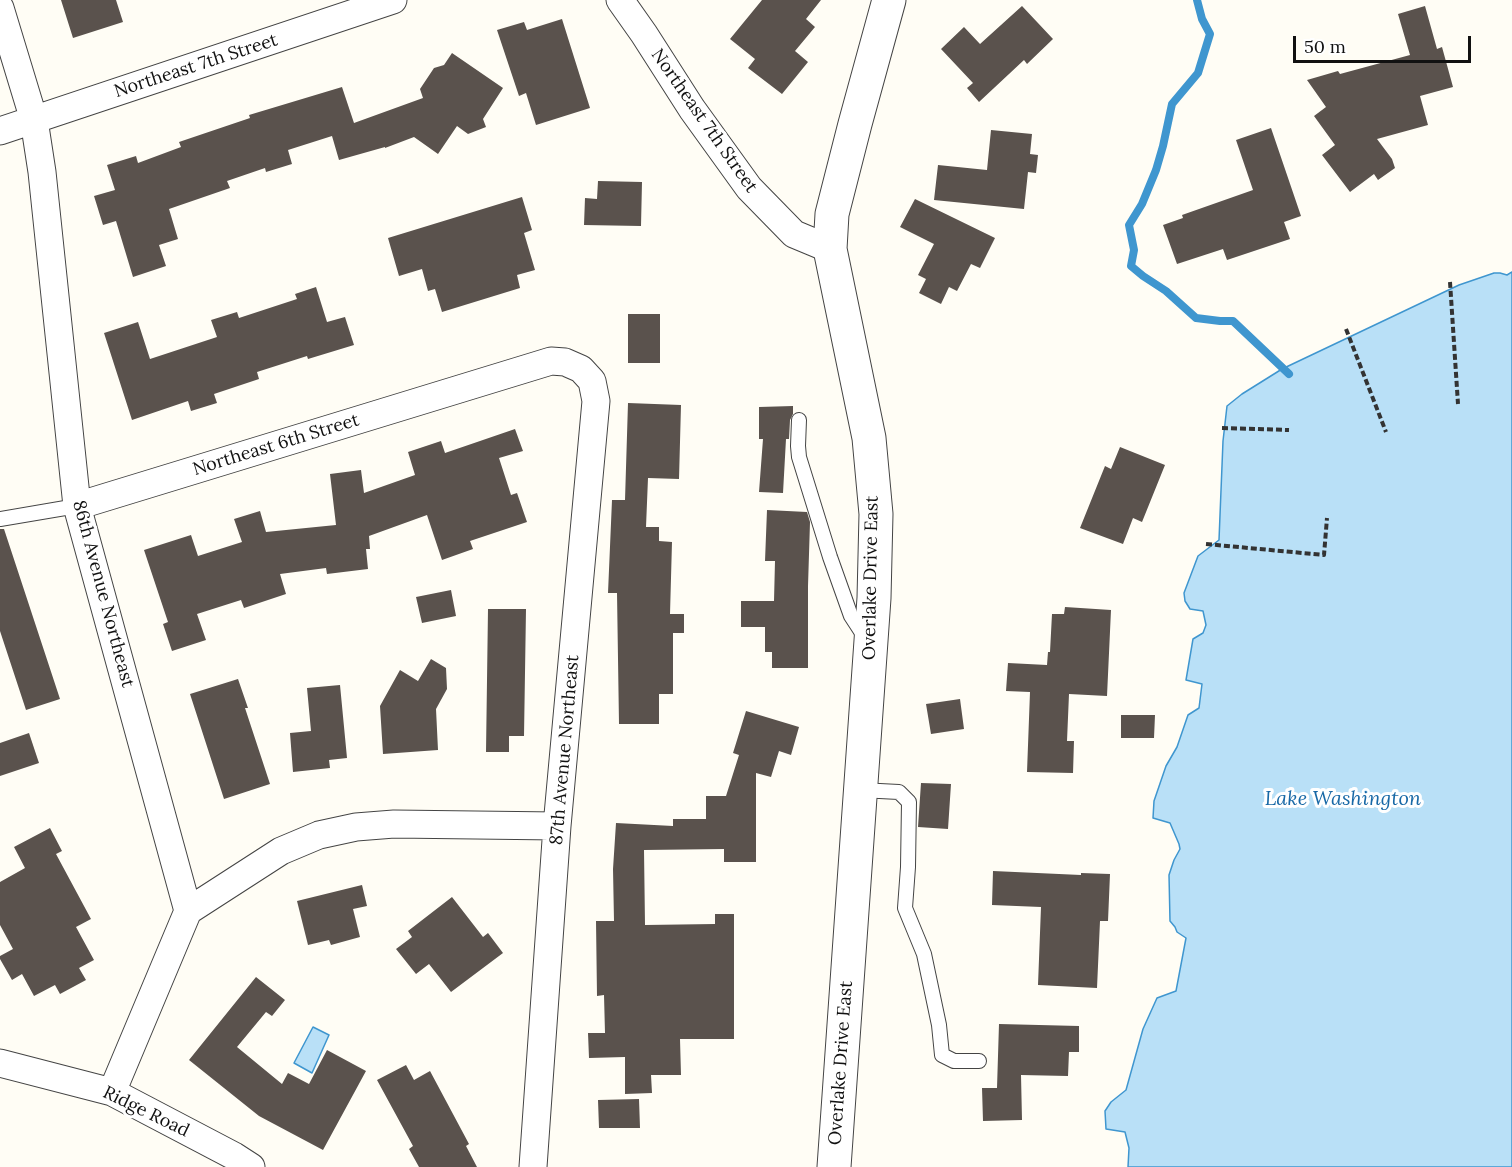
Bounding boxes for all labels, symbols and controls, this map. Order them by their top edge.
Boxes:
scale bar [1296,24,1474,62]
street label: Northeast 7th Street [112,29,280,103]
text: 50 m [1304,35,1346,58]
street label: Northeast 7th Street [646,45,762,197]
street label: Northeast 6th Street [190,409,362,481]
street label: Overlake Drive East [859,496,883,660]
street label: 86th Avenue Northeast [68,498,138,690]
street label: 87th Avenue Northeast [546,654,584,846]
water label: Lake Washington [1265,787,1421,811]
street label: Overlake Drive East [824,980,858,1146]
street label: Ridge Road [99,1082,193,1142]

